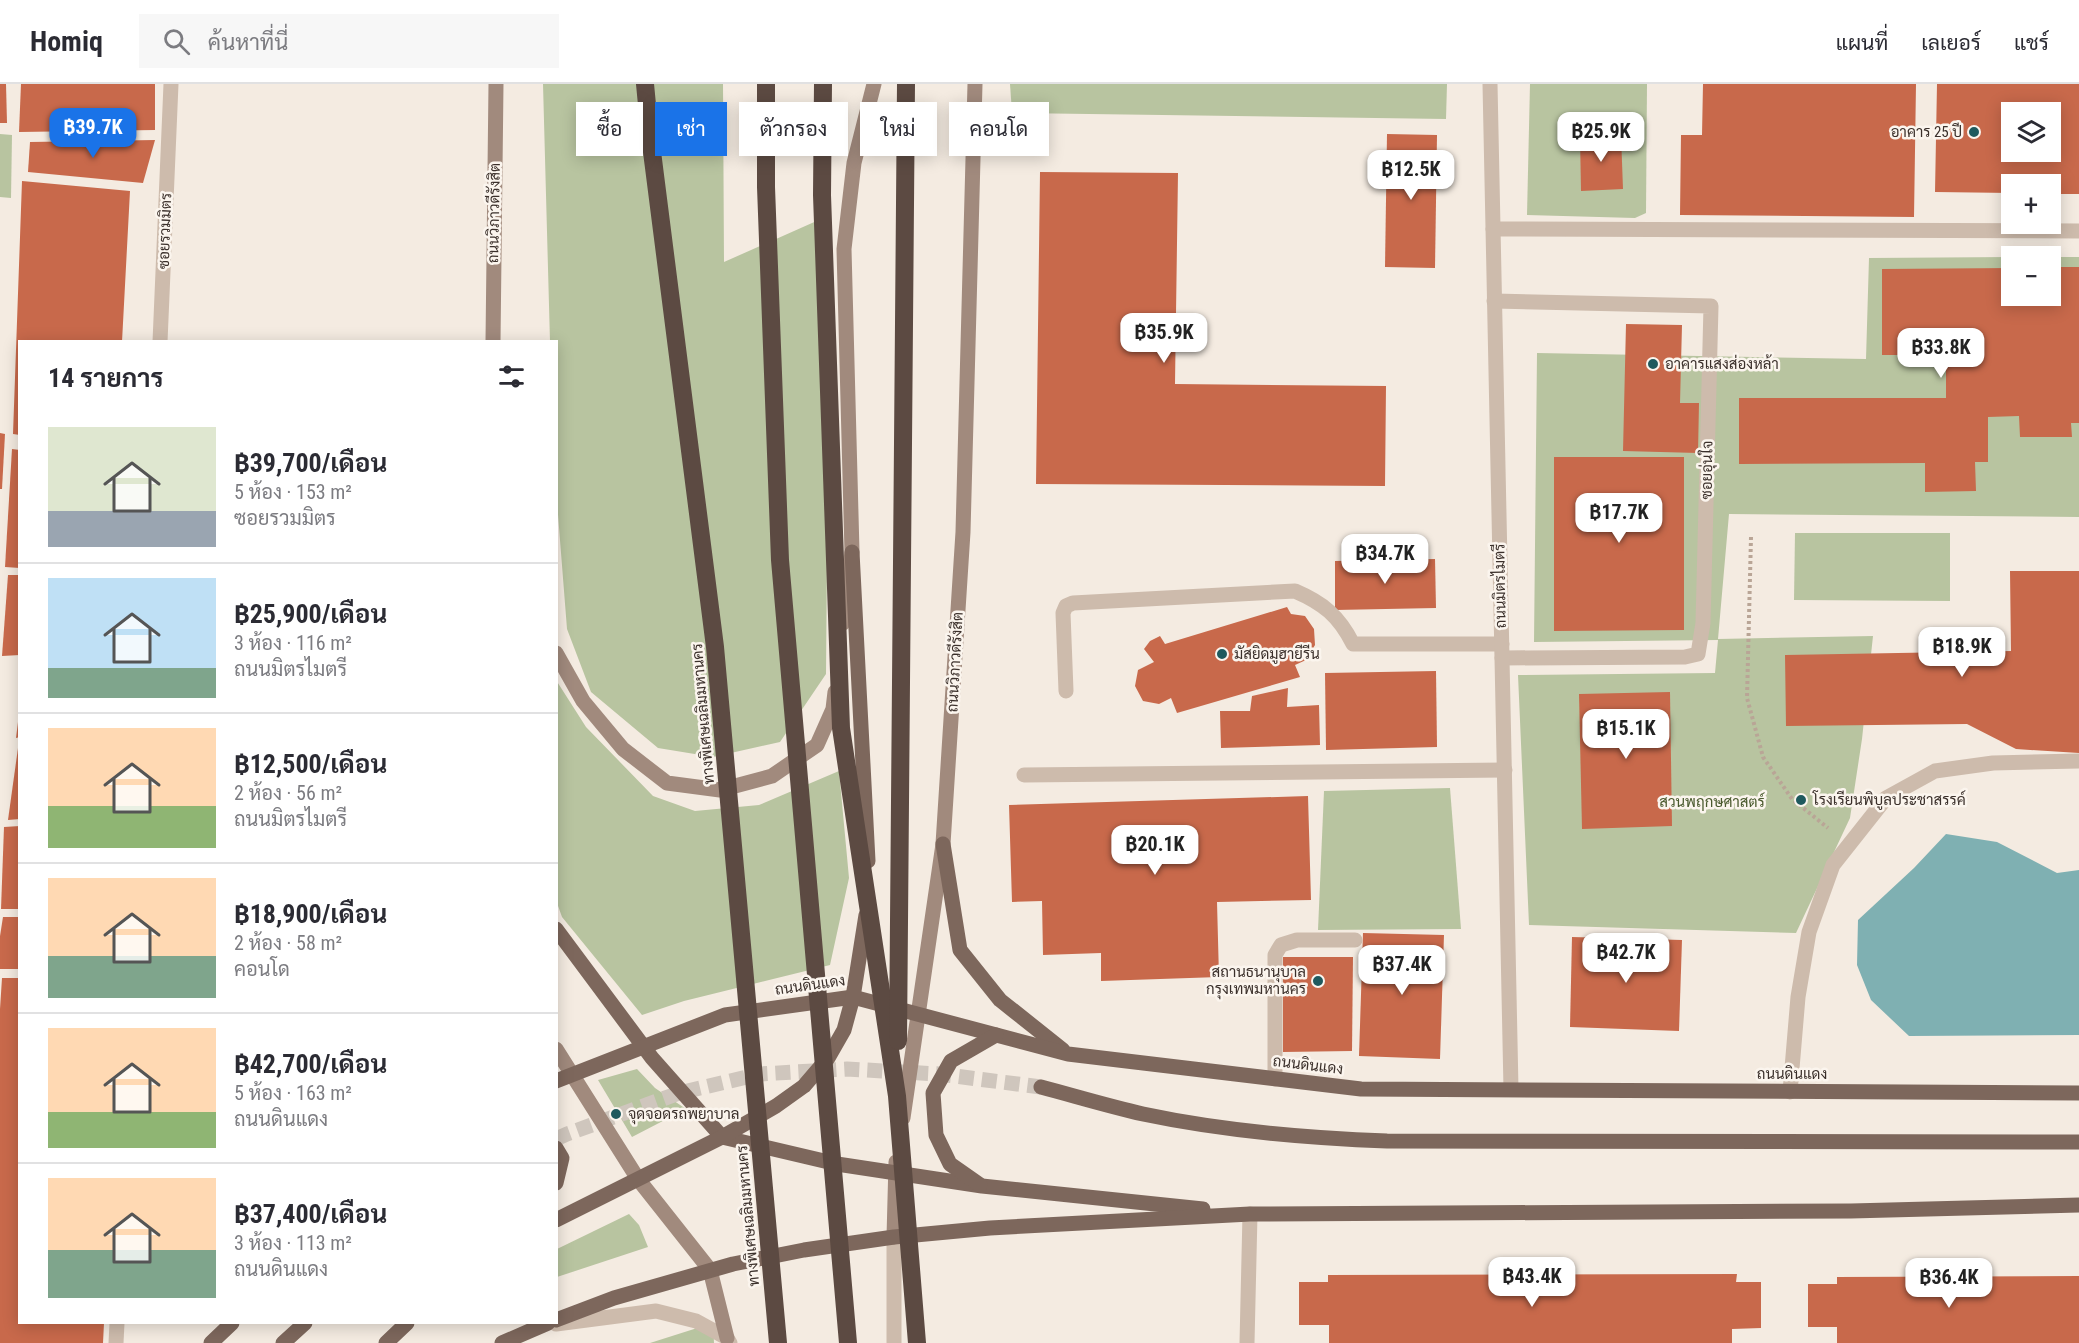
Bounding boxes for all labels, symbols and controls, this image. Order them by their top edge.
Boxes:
search box [139,14,559,68]
text: Homiq [30,25,103,58]
icon: search [160,25,193,58]
text: ค้นหาที่นี่ [208,30,288,55]
text: แผนที่ [1836,31,1888,55]
text: เลเยอร์ [1921,31,1981,55]
text: แชร์ [2014,31,2049,55]
chip: ซื้อ [576,102,643,156]
chip: เช่า [655,102,727,156]
chip: ตัวกรอง [739,102,848,156]
chip: ใหม่ [860,102,937,156]
chip: คอนโด [949,102,1049,156]
map controls [2001,102,2061,306]
button: layers [2001,102,2061,162]
pin: ฿39.7K [44,108,142,159]
pin: ฿25.9K [1552,112,1650,163]
text: ฿39.7K [63,115,123,139]
text: ฿25.9K [1571,119,1631,143]
place label: อาคาร 25 ปี [1891,122,1962,141]
marker: อาคาร 25 ปี [1967,125,1981,139]
pin: ฿12.5K [1362,150,1460,201]
text: ฿12.5K [1381,157,1441,181]
street label: ถนนวิภาวดีรังสิต [483,163,504,263]
button: + [2001,174,2061,234]
street label: ซอยรวมมิตร [155,193,175,269]
button: − [2001,246,2061,306]
pin: ฿35.9K [1115,313,1213,364]
text: ฿35.9K [1134,320,1194,344]
pin: ฿33.8K [1892,328,1990,379]
text: ฿33.8K [1911,335,1971,359]
place label: อาคารแสงส่องหล้า [1665,354,1779,373]
marker: อาคารแสงส่องหล้า [1646,357,1660,371]
icon: filters [495,360,528,393]
text: 14 รายการ [48,363,163,393]
street label: ซอยอุ่นใจ [1696,440,1719,500]
text: ฿39,700/เดือน [234,448,387,478]
icon: home [96,451,168,523]
text: 5 ห้อง · 153 m² [234,480,352,504]
pin: ฿17.7K [1570,493,1668,544]
text: ฿17.7K [1589,500,1649,524]
text: ซอยรวมมิตร [234,506,336,530]
pin: ฿34.7K [1336,534,1434,585]
text: ฿34.7K [1355,541,1415,565]
street label: ถนนมิตรไมตรี [1489,543,1510,629]
text: ฿25,900/เดือน [234,599,387,629]
icon: home [96,602,168,674]
street label: ถนนวิภาวดีรังสิต [942,611,967,713]
pin: ฿18.9K [1913,627,2011,678]
text: 3 ห้อง · 116 m² [234,631,352,655]
text: ฿18.9K [1932,634,1992,658]
street label: ทางพิเศษเฉลิมมหานคร [688,643,718,785]
place label: มัสยิดมูฮายีรีน [1234,644,1320,664]
marker: มัสยิดมูฮายีรีน [1215,647,1229,661]
text: ถนนมิตรไมตรี [234,657,347,681]
pin: ฿15.1K [1577,709,1675,760]
text: ฿15.1K [1596,716,1656,740]
text: ฿12,500/เดือน [234,749,387,779]
icon: home [96,752,168,824]
text: 2 ห้อง · 56 m² [234,781,342,805]
place label: โรงเรียนพิบูลประชาสรรค์ [1812,790,1966,810]
park label: สวนพฤกษศาสตร์ [1659,792,1765,811]
marker: โรงเรียนพิบูลประชาสรรค์ [1794,793,1808,807]
text: ถนนมิตรไมตรี [234,807,347,831]
pin: ฿20.1K [1106,825,1204,876]
text: ฿20.1K [1125,832,1185,856]
text: ฿18,900/เดือน [234,899,387,929]
icon: home [96,902,168,974]
text: 2 ห้อง · 58 m² [234,931,342,955]
pin: ฿42.7K [1577,933,1675,984]
text: ฿42.7K [1596,940,1656,964]
pin: ฿37.4K [1353,945,1451,996]
text: ฿37.4K [1372,952,1432,976]
text: คอนโด [234,957,290,981]
place label: สถานธนานุบาล กรุงเทพมหานคร [1206,963,1306,1000]
street label: ถนนดินแดง [774,971,846,999]
marker: สถานธนานุบาล กรุงเทพมหานคร [1311,974,1325,988]
text: ฿42,700/เดือน [234,1049,387,1079]
icon: home [96,1052,168,1124]
street label: ถนนดินแดง [1272,1052,1344,1078]
street label: ถนนดินแดง [1757,1065,1827,1083]
text: 5 ห้อง · 163 m² [234,1081,352,1105]
place label: จุดจอดรถพยาบาล [628,1105,740,1125]
text: ถนนดินแดง [234,1107,328,1131]
marker: จุดจอดรถพยาบาล [609,1107,623,1121]
street label: ทางพิเศษเฉลิมมหานคร [733,1145,763,1287]
text: ฿37,400/เดือน [234,1199,387,1229]
icon: home [96,1202,168,1274]
text: 3 ห้อง · 113 m² [234,1231,352,1255]
text: ถนนดินแดง [234,1257,328,1281]
pin: ฿43.4K [1483,1257,1581,1308]
pin: ฿36.4K [1900,1258,1998,1309]
text: ฿43.4K [1502,1264,1562,1288]
text: ฿36.4K [1919,1265,1979,1289]

